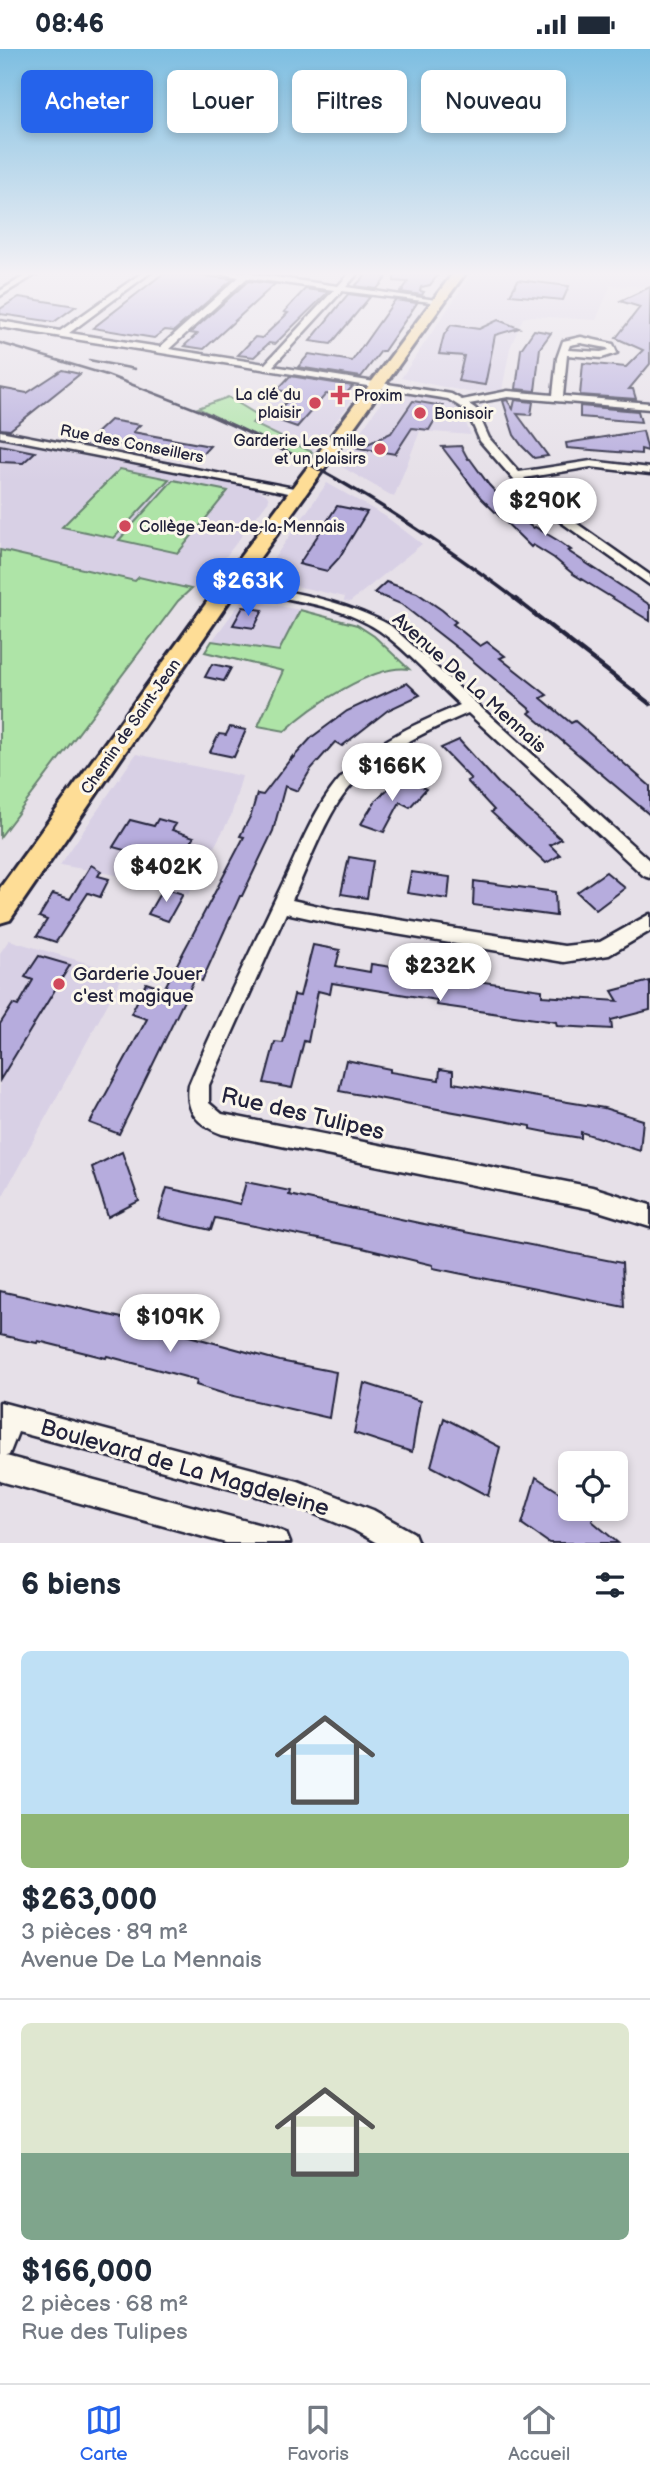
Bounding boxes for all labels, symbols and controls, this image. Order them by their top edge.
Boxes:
text: 08:46 [35,9,104,40]
chip: Acheter [21,70,153,133]
chip: Louer [167,70,278,133]
chip: Filtres [292,70,407,133]
chip: Nouveau [421,70,566,133]
place label: La clé du plaisir [235,386,301,423]
marker: Proxim [332,387,348,403]
place label: Proxim [354,387,403,406]
marker: La clé du plaisir [307,395,323,411]
marker: Bonisoir [412,405,428,421]
place label: Bonisoir [434,405,494,424]
street label: Rue des Conseillers [58,421,205,468]
place label: Garderie Les mille et un plaisirs [234,432,367,469]
marker: Garderie Les mille et un plaisirs [372,441,388,457]
pin: $290K [496,479,594,538]
text: $290K [509,487,581,515]
marker: Collège Jean-de-la-Mennais [117,518,133,534]
place label: Collège Jean-de-la-Mennais [139,518,345,537]
pin: $263K [199,559,297,618]
text: $263K [212,567,284,595]
street label: Avenue De La Mennais [387,608,551,758]
street label: Chemin de Saint-Jean [77,656,185,798]
pin: $166K [343,743,441,803]
text: $166K [358,752,426,780]
pin: $402K [117,845,215,904]
text: $402K [130,853,202,881]
pin: $232K [391,943,489,1003]
text: $232K [404,952,476,980]
place label: Garderie Jouer c'est magique [73,963,203,1008]
marker: Garderie Jouer c'est magique [51,976,67,992]
street label: Rue des Tulipes [218,1082,387,1146]
pin: $109K [121,1295,219,1354]
text: $109K [136,1303,204,1331]
street label: Boulevard de La Magdeleine [37,1413,332,1523]
map controls [558,1451,628,1521]
button: locate [558,1451,628,1521]
icon: filters [591,1566,629,1604]
text: 6 biens [21,1567,121,1603]
icon: home [262,1697,388,1823]
text: $263,000 [21,1882,157,1918]
text: 3 pièces · 89 m² [21,1918,188,1946]
text: Avenue De La Mennais [21,1946,262,1974]
icon: home [262,2069,388,2195]
text: $166,000 [21,2254,153,2290]
text: 2 pièces · 68 m² [21,2290,188,2318]
text: Rue des Tulipes [21,2318,188,2346]
tab: Carte [80,2401,128,2466]
tab: Favoris [287,2401,349,2466]
tab: Accueil [508,2401,570,2466]

